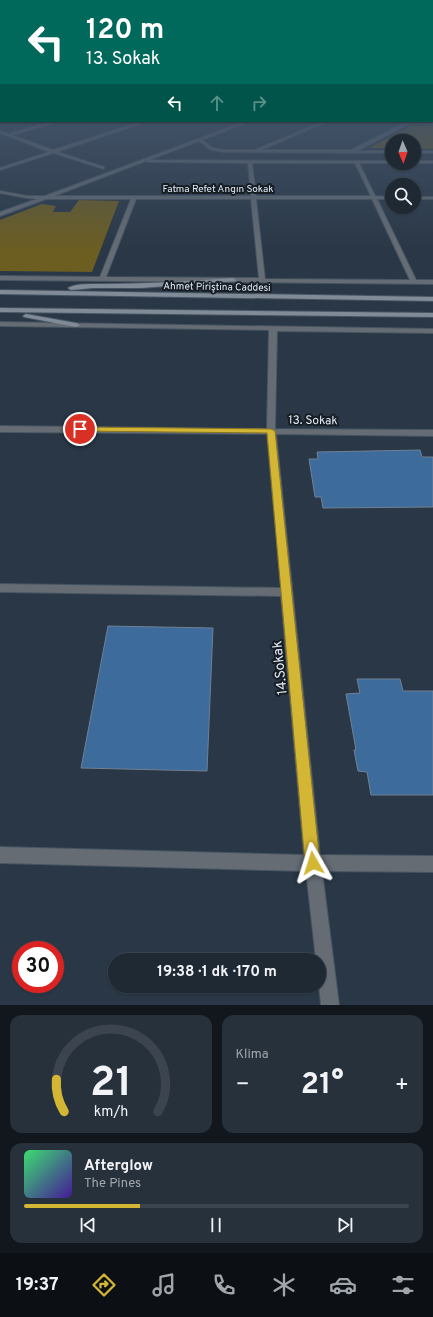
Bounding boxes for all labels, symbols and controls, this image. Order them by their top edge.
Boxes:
text: 120 m [86,13,164,49]
icon: left [20,16,72,68]
text: 13. Sokak [86,48,160,71]
icon: left [164,92,186,114]
icon: ahead [206,92,228,114]
icon: right [248,92,270,114]
north arrow [385,134,421,170]
map controls [385,134,421,214]
button: search [385,178,421,214]
street label: Fatma Refet Angın Sokak [163,183,274,196]
street label: Ahmet Piriştina Caddesi [163,280,271,295]
pin [63,412,97,446]
street label: 13. Sokak [288,413,338,429]
icon: arrive [69,418,91,440]
street label: 14.Sokak [269,640,292,696]
position arrow [292,842,334,884]
speed limit sign: 30 [12,941,64,993]
text: 19:38 · 1 dk · 170 m [157,963,277,982]
text: Klima [236,1047,269,1063]
text: 21 [90,1058,132,1111]
text: 21° [301,1067,344,1104]
text: − [236,1072,250,1099]
text: + [395,1072,409,1099]
text: km/h [93,1103,128,1121]
text: Afterglow [84,1157,153,1176]
text: The Pines [84,1176,141,1192]
icon: previous [77,1214,99,1236]
icon: pause [205,1214,227,1236]
icon: next [334,1214,356,1236]
icon: directions [90,1271,118,1299]
icon: music [150,1271,178,1299]
icon: phone [210,1271,238,1299]
icon: climate [270,1271,298,1299]
icon: car [329,1271,357,1299]
icon: filters [389,1271,417,1299]
text: 19:37 [16,1274,59,1297]

